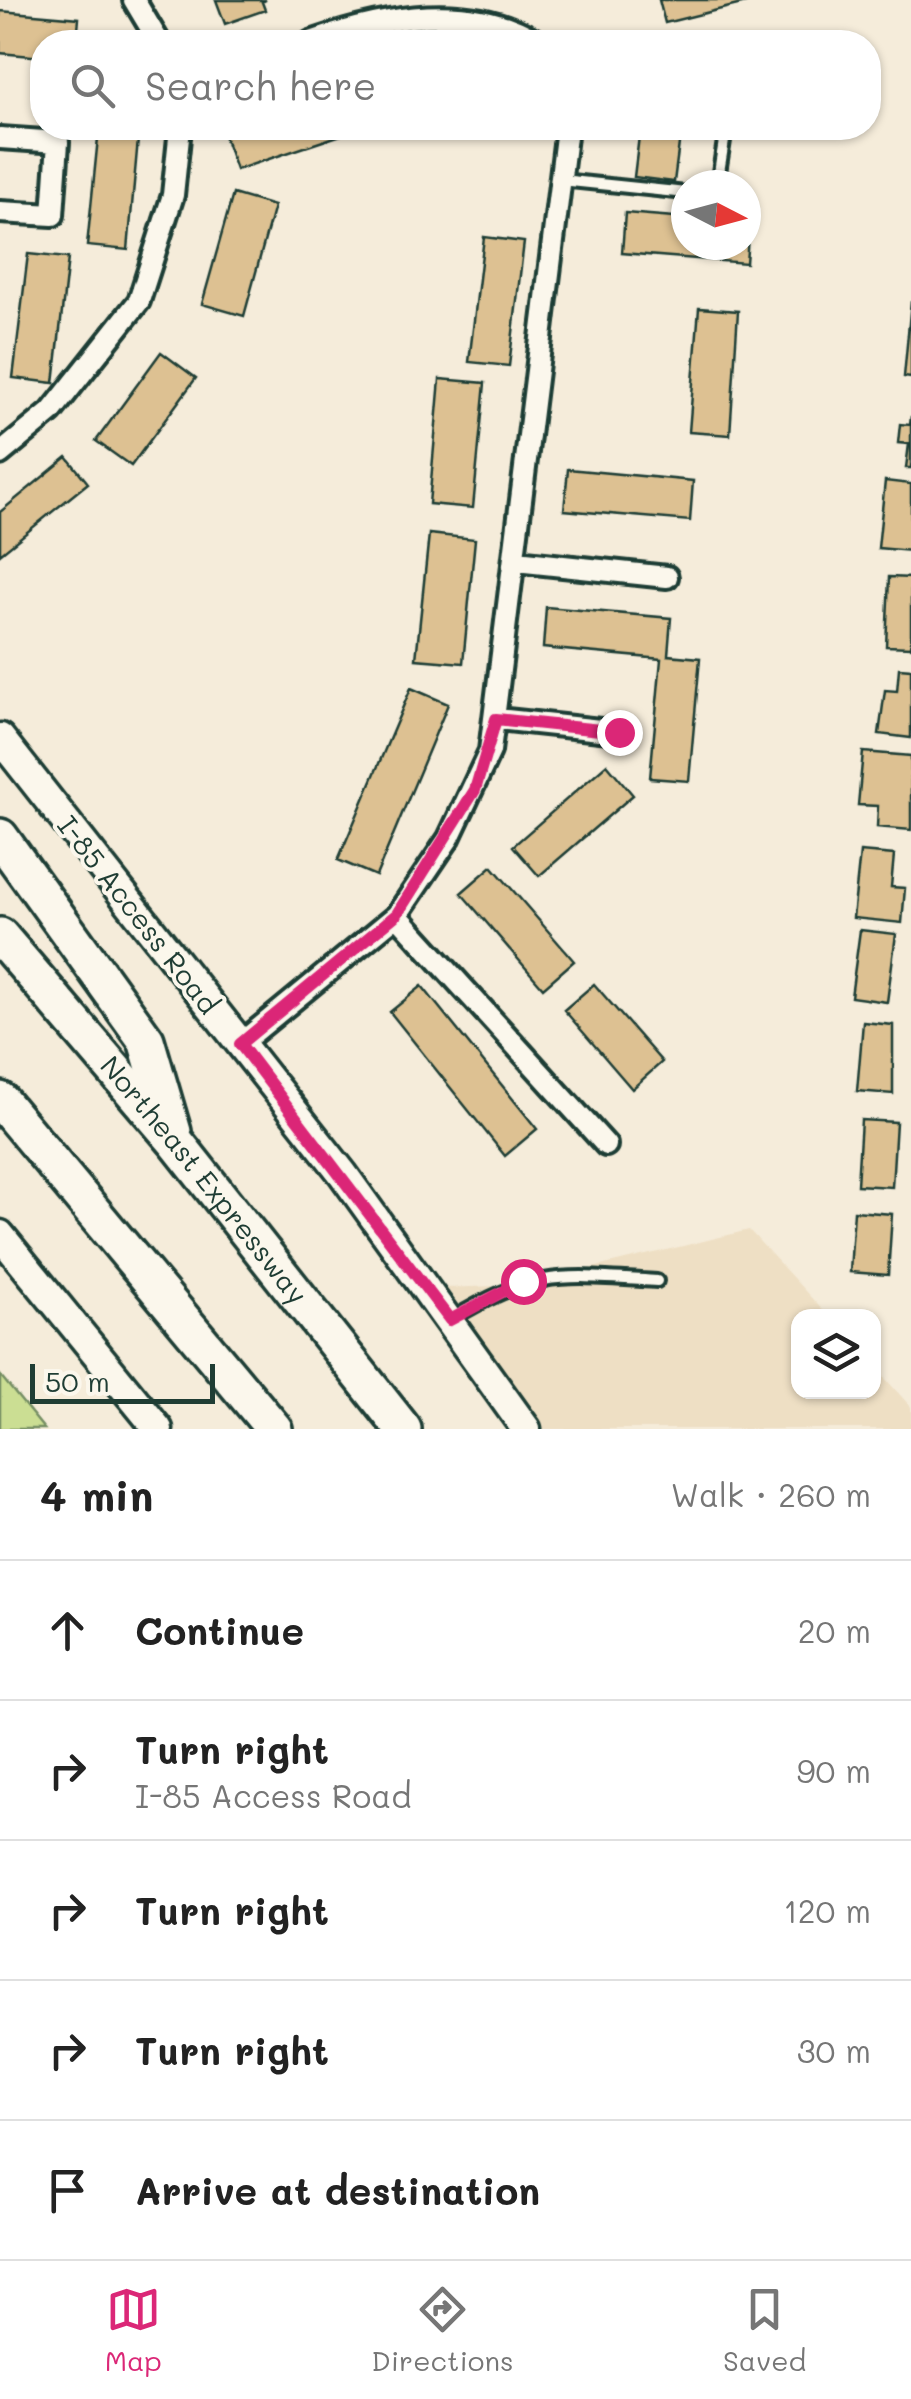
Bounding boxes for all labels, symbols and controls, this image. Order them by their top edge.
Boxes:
search box [30,30,881,140]
icon: search [65,58,120,113]
text: Search here [145,60,376,110]
north arrow [671,170,761,260]
route end [597,710,643,756]
street label: I-85 Access Road [50,808,227,1021]
street label: Northeast Expressway [93,1048,316,1311]
route start [501,1259,547,1305]
map controls [791,1309,881,1399]
button: layers [791,1309,881,1399]
scale bar [30,1359,215,1404]
text: 50 m [45,1363,110,1399]
text: 4 min [40,1467,153,1522]
text: Walk · 260 m [671,1473,871,1515]
icon: ahead [40,1603,95,1658]
text: Continue [135,1605,304,1655]
text: 20 m [798,1609,871,1651]
text: Turn right [135,1724,329,1774]
icon: right [40,1743,95,1798]
text: 90 m [797,1749,871,1791]
text: I-85 Access Road [135,1774,411,1816]
icon: right [40,1883,95,1938]
text: Turn right [135,1885,329,1935]
text: 120 m [783,1889,871,1931]
icon: right [40,2023,95,2078]
text: Turn right [135,2025,329,2075]
text: 30 m [797,2029,871,2071]
icon: arrive [40,2163,95,2218]
text: Arrive at destination [135,2165,540,2215]
tab: Map [105,2282,162,2378]
tab: Directions [371,2282,514,2378]
tab: Saved [723,2282,806,2378]

